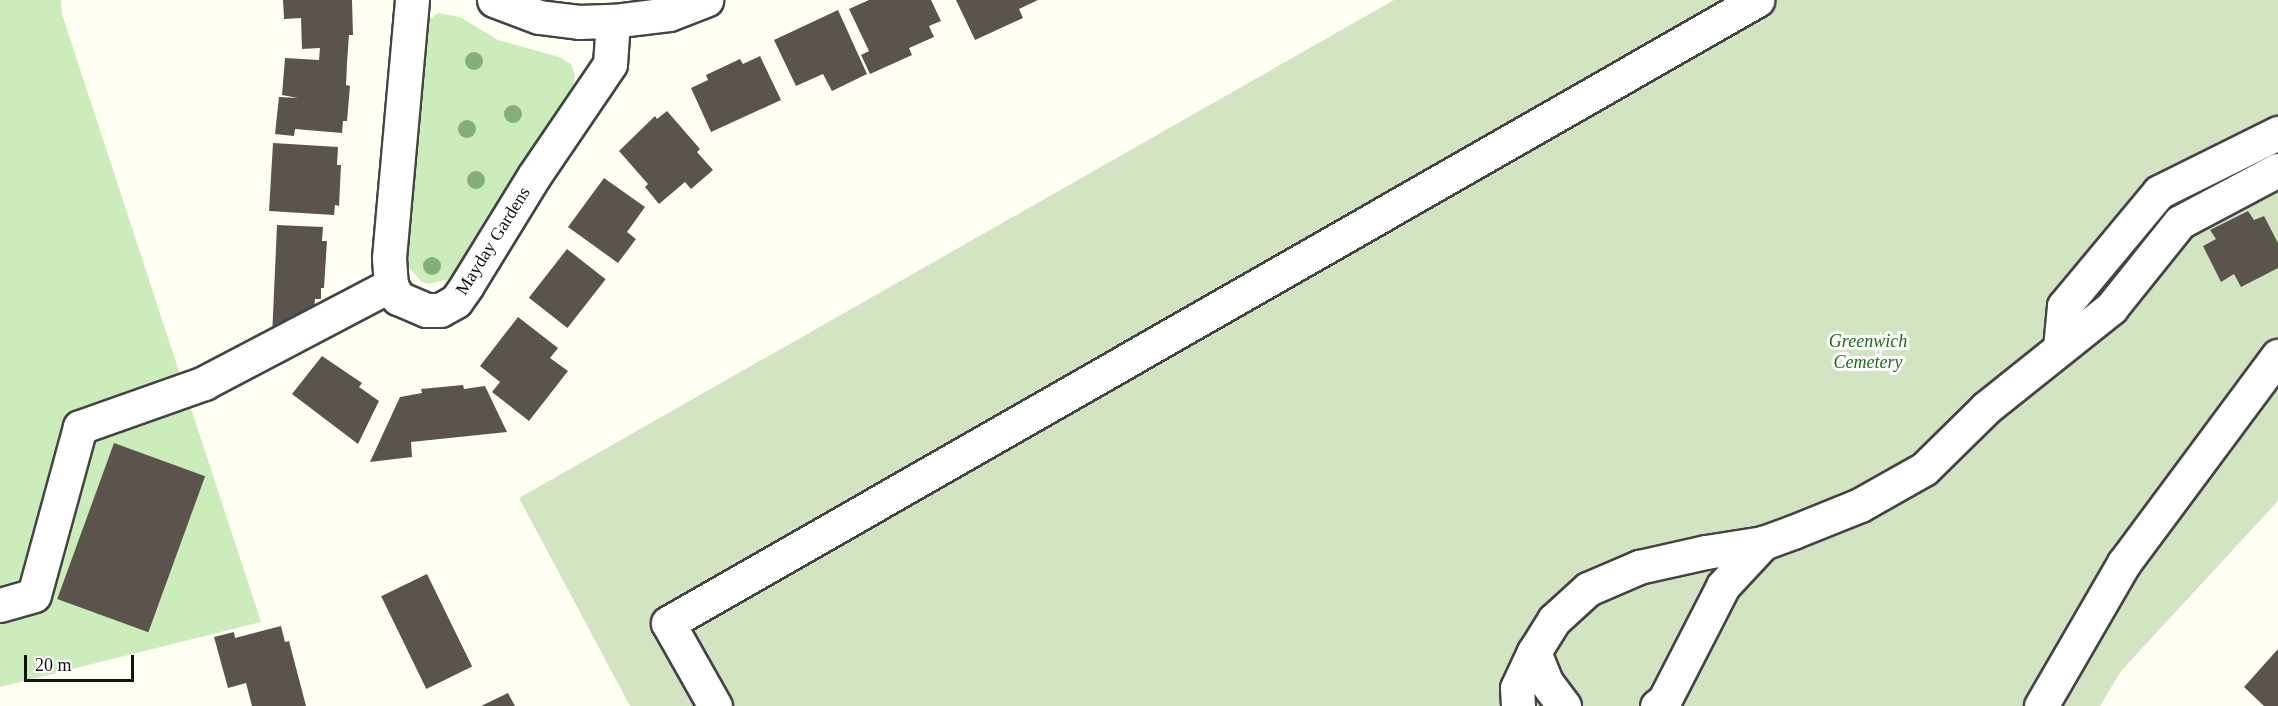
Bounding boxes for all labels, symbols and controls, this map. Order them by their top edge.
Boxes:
street label: Mayday Gardens [451,183,535,299]
park label: Greenwich Cemetery [1829,331,1907,374]
scale bar [27,643,136,681]
text: 20 m [35,655,72,675]

